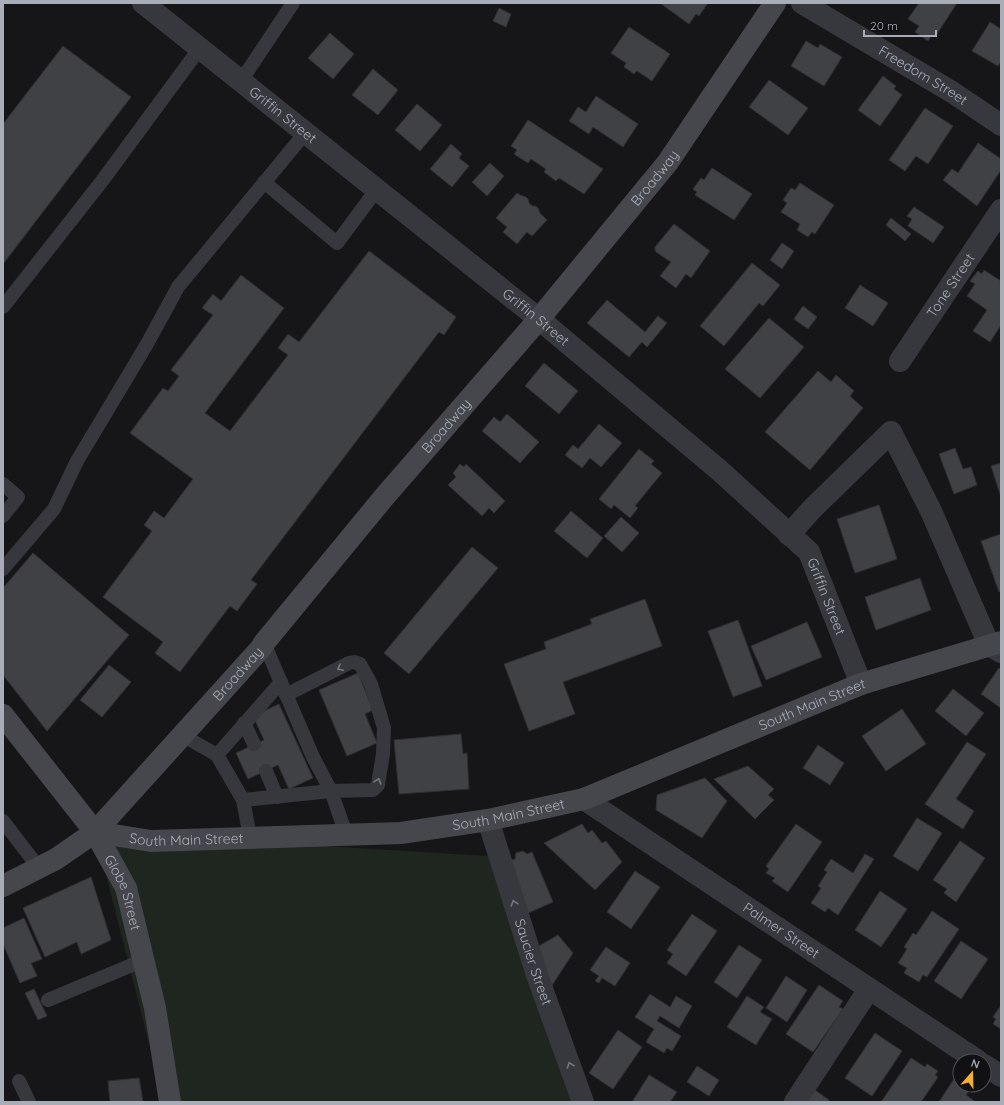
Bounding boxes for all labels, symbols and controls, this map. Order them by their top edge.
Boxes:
scale bar [864,12,936,38]
text: 20 m [870,18,898,33]
street label: Freedom Street [875,42,971,109]
street label: Griffin Street [245,82,321,147]
street label: Broadway [627,147,682,210]
street label: Tone Street [923,250,979,321]
street label: Griffin Street [499,284,573,350]
street label: Broadway [417,395,475,457]
street label: Griffin Street [803,555,850,638]
street label: Broadway [209,643,267,705]
one-way arrow [337,663,345,671]
street label: South Main Street [756,674,868,735]
one-way arrow [373,778,382,785]
street label: South Main Street [451,794,567,834]
street label: South Main Street [128,829,244,850]
street label: Globe Street [100,851,145,932]
street label: Palmer Street [740,898,823,962]
one-way arrow [510,900,519,907]
street label: Saucier Street [511,916,556,1008]
north arrow [952,1053,992,1093]
text: N [969,1056,982,1072]
one-way arrow [566,1062,574,1069]

